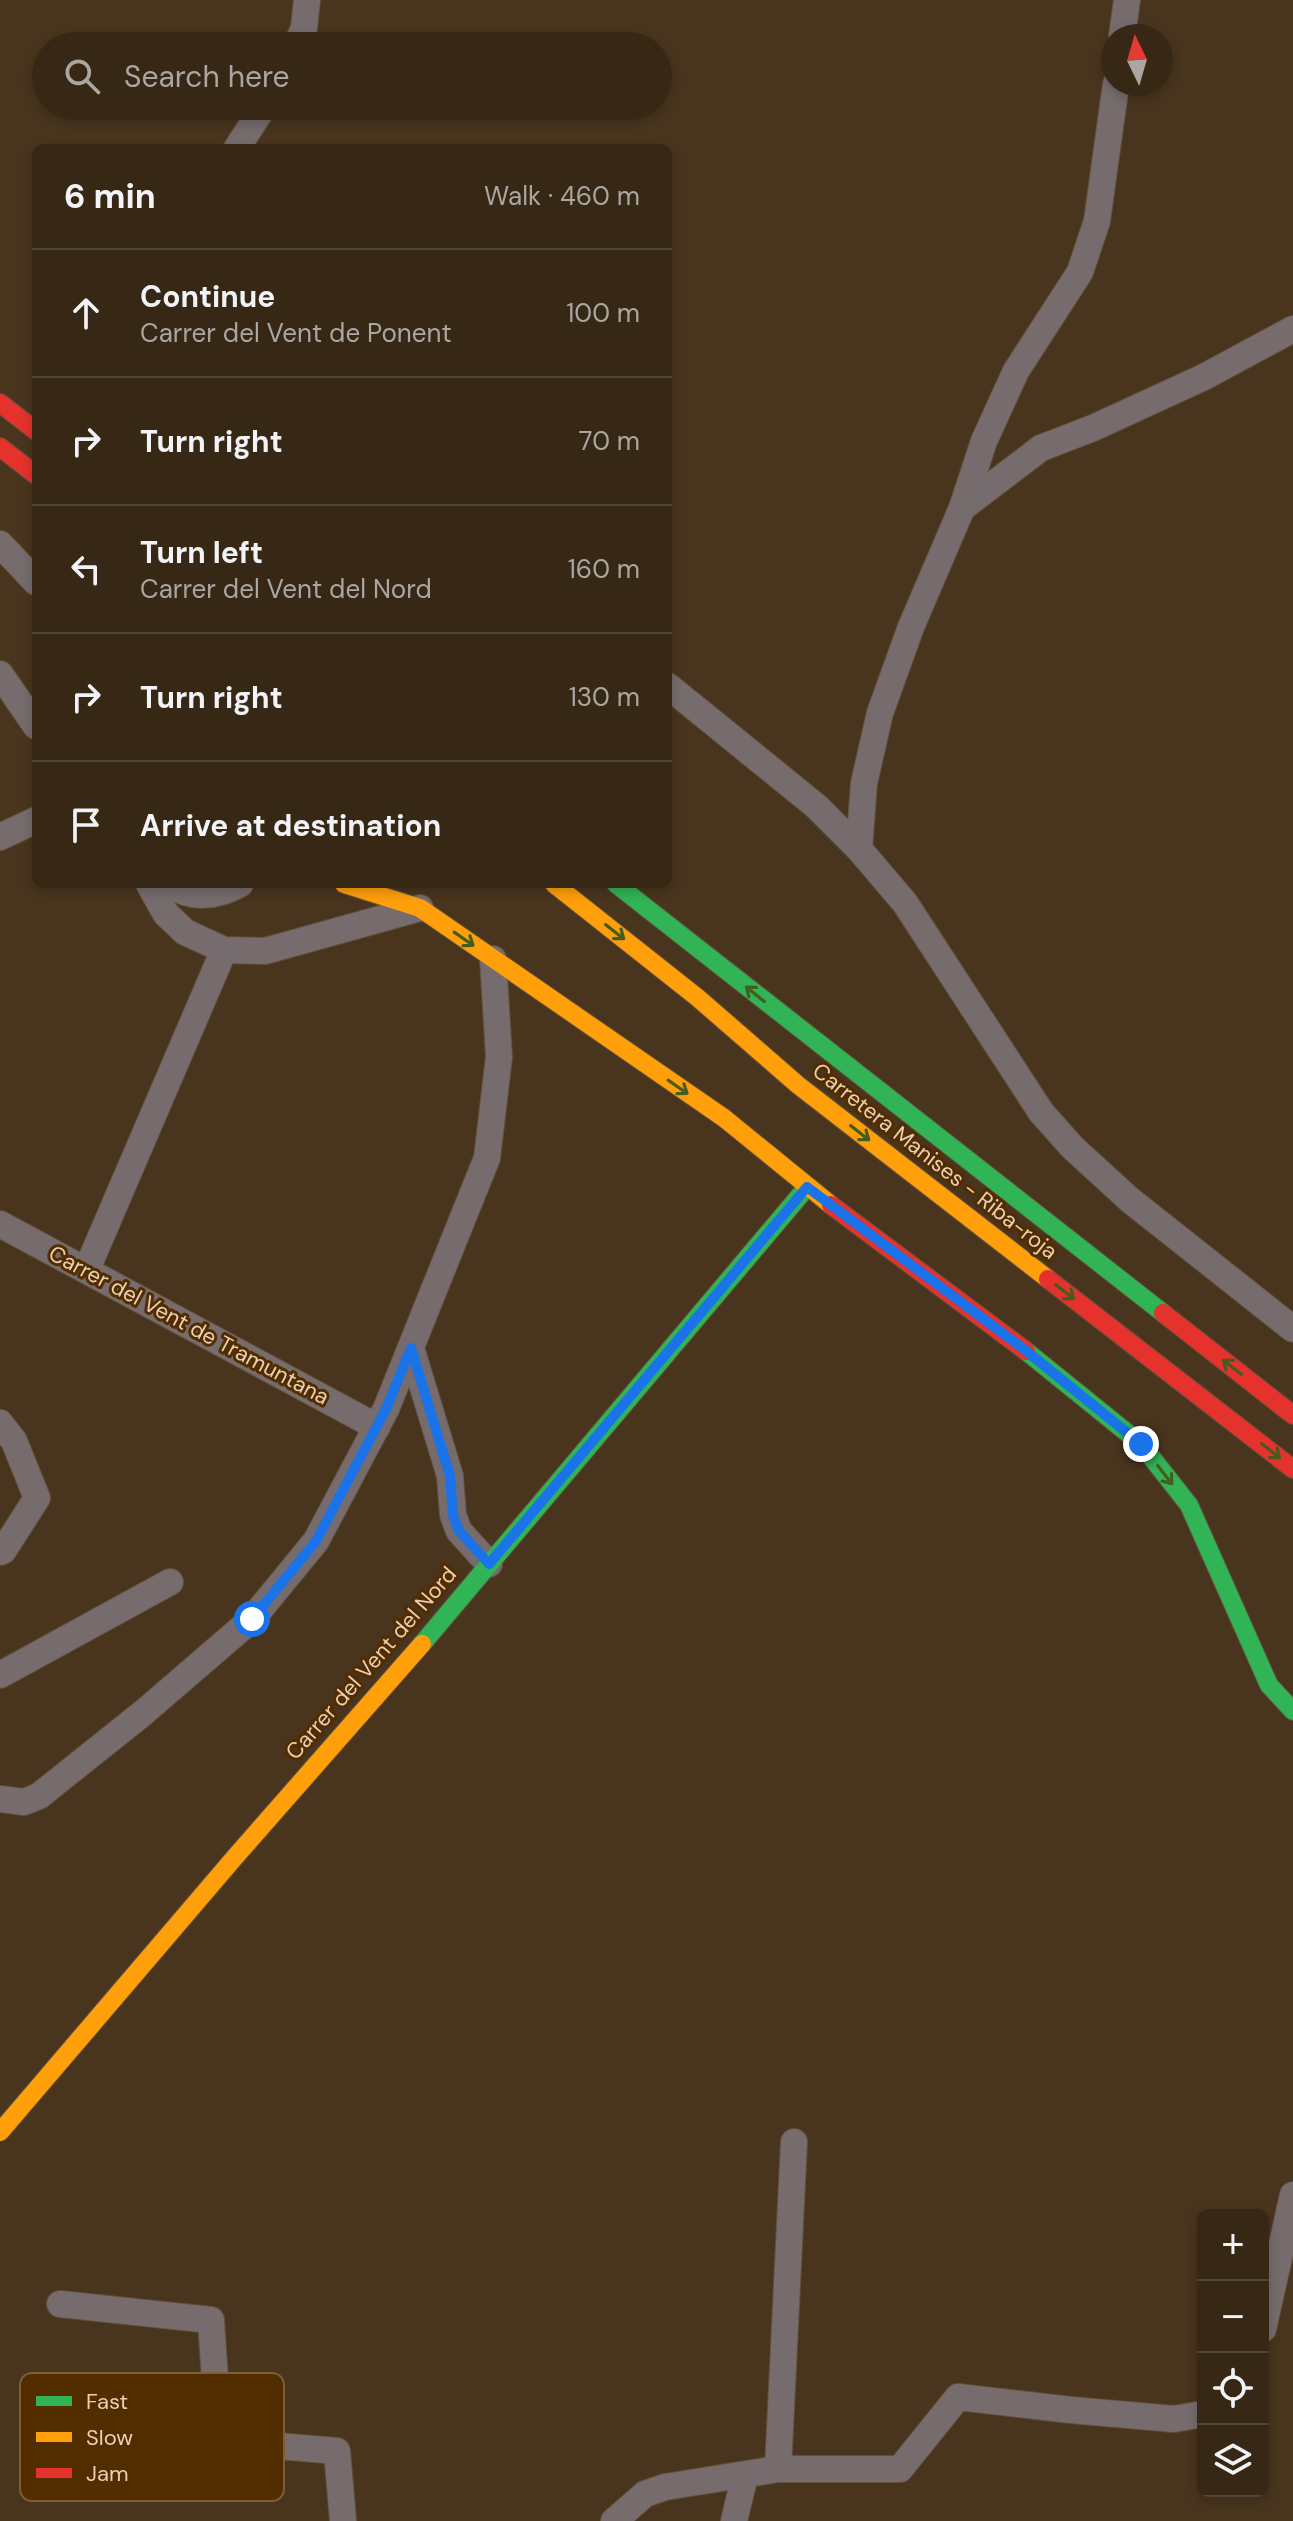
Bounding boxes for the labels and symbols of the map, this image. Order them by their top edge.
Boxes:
north arrow [1101,24,1173,96]
one-way arrow [604,924,625,941]
one-way arrow [453,931,475,947]
one-way arrow [745,986,766,1003]
street label: Carretera Manises - Riba-roja [807,1056,1063,1266]
one-way arrow [667,1079,689,1095]
one-way arrow [849,1124,870,1142]
street label: Carrer del Vent de Tramuntana [44,1239,334,1411]
one-way arrow [1054,1284,1075,1301]
one-way arrow [1222,1358,1243,1375]
route end [1123,1426,1159,1462]
one-way arrow [1260,1443,1281,1460]
one-way arrow [1157,1464,1174,1485]
street label: Carrer del Vent del Nord [279,1560,463,1766]
route start [234,1601,270,1637]
legend [20,2373,284,2501]
text: Fast [86,2387,128,2416]
text: Slow [86,2423,133,2452]
text: Jam [86,2459,129,2488]

